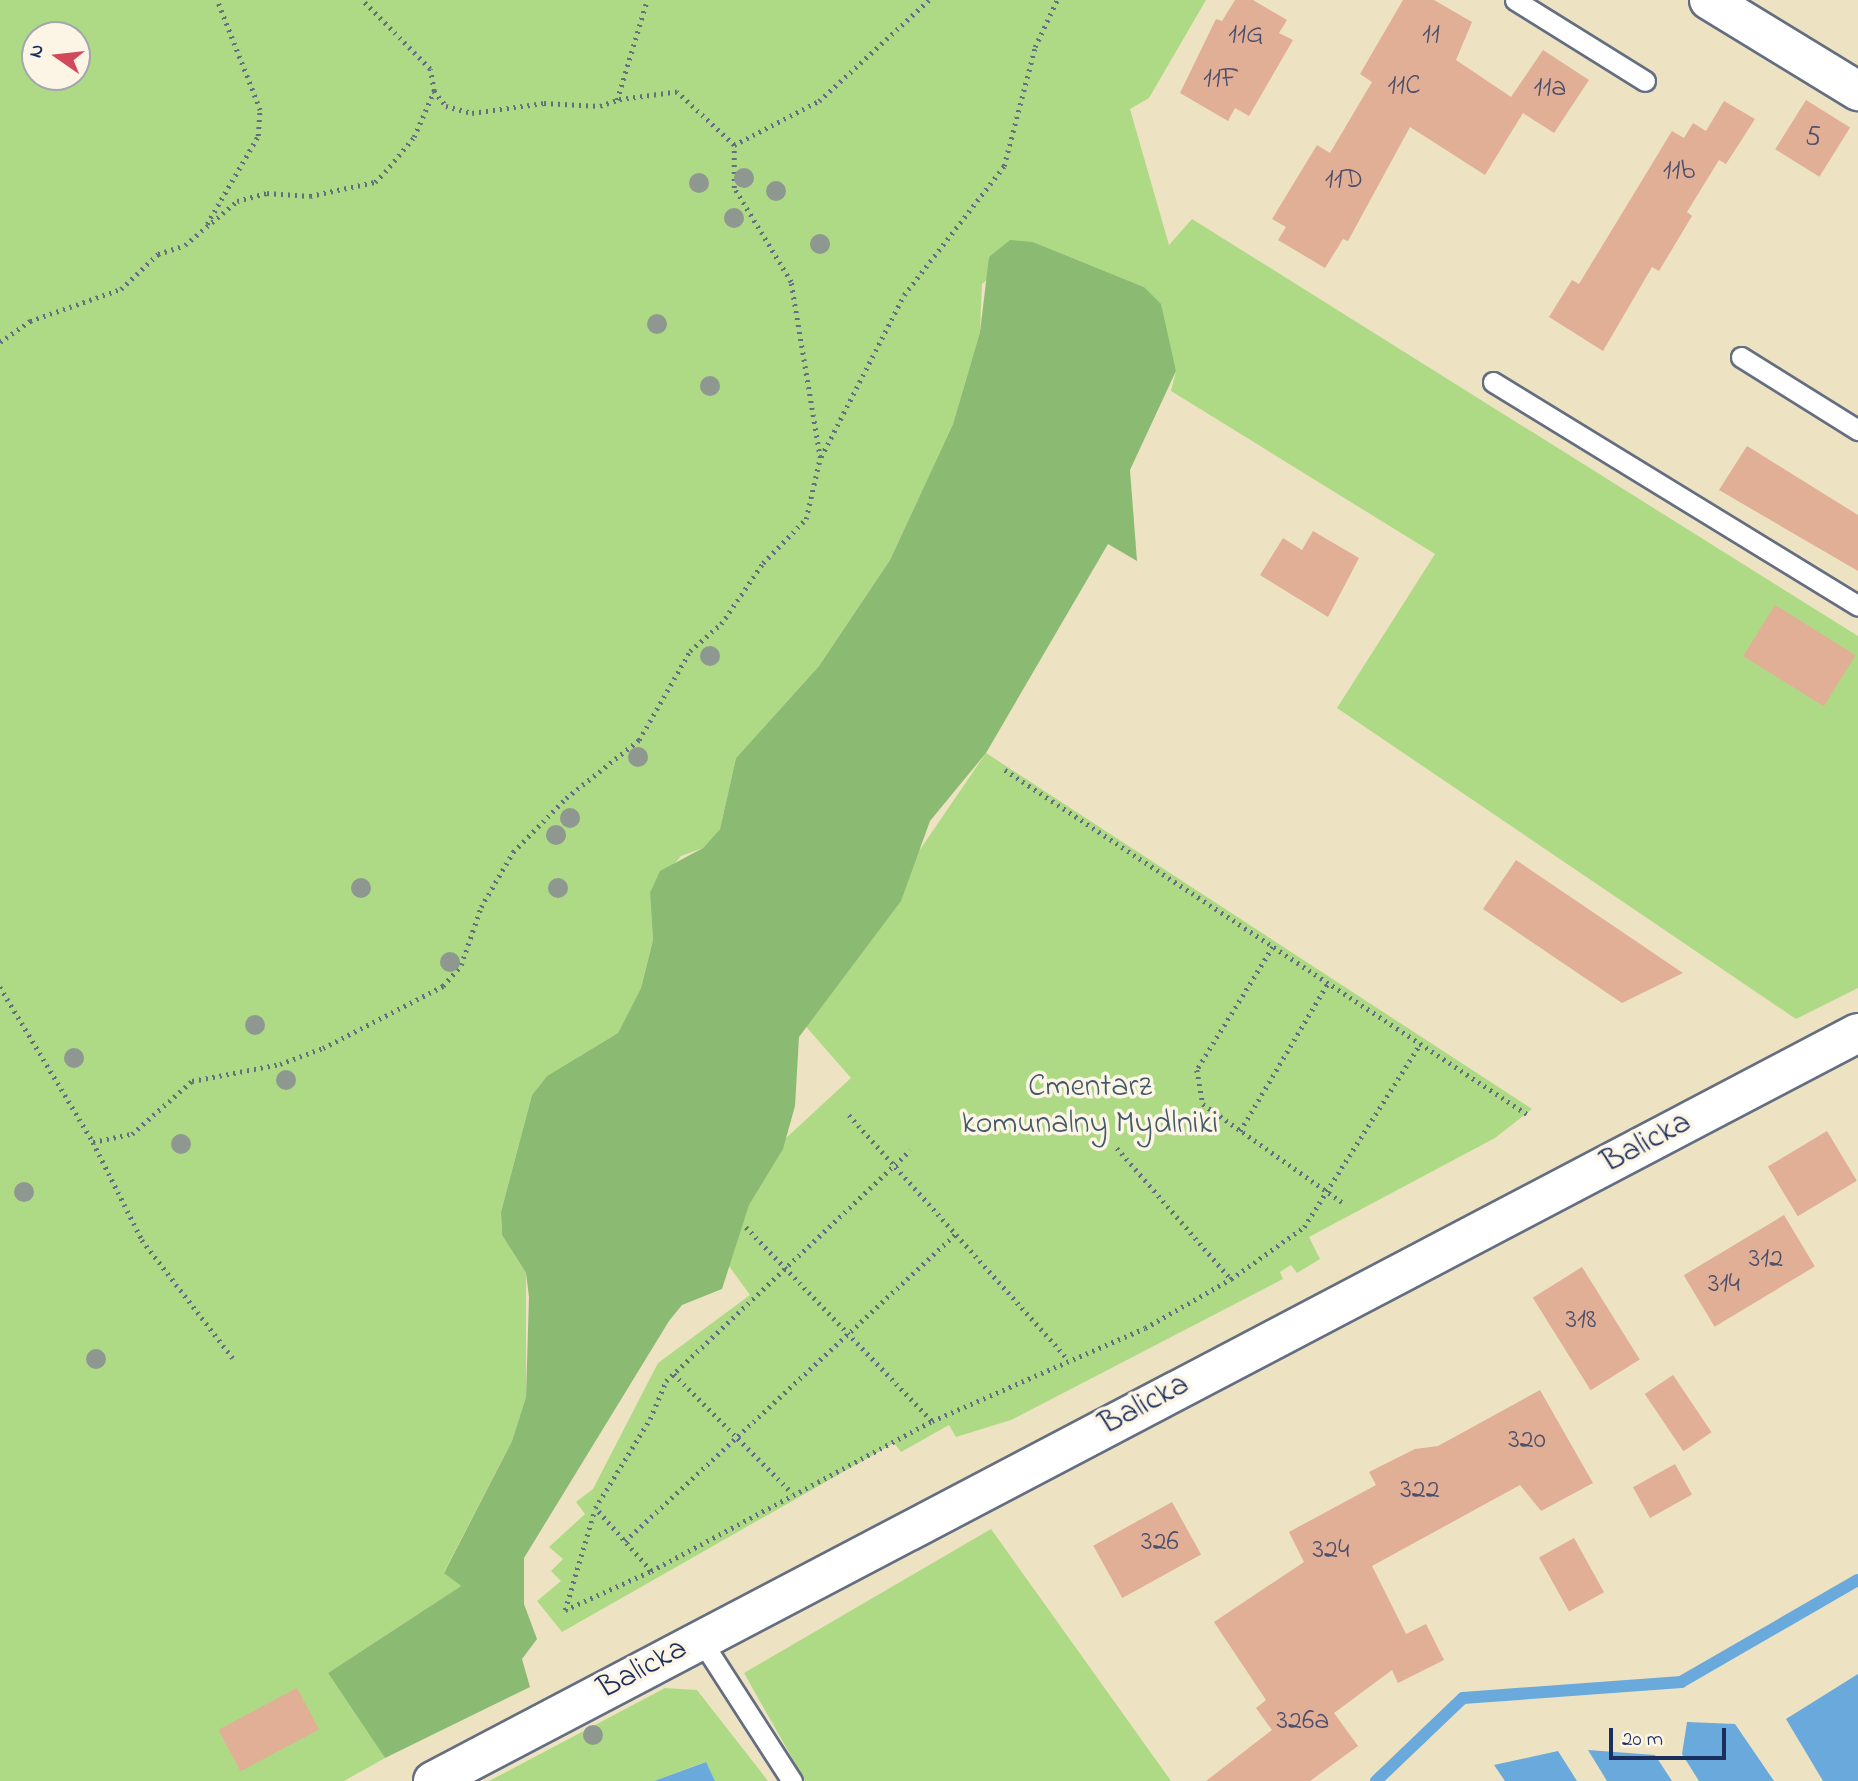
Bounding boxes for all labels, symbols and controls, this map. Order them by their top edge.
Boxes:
house number: 11G [1228,19,1264,53]
house number: 11 [1422,19,1440,53]
north arrow [21,21,91,91]
text: N [22,42,52,61]
house number: 11F [1203,63,1239,97]
house number: 11C [1387,70,1421,104]
house number: 11a [1534,72,1566,106]
house number: 5 [1805,121,1821,155]
house number: 11b [1663,155,1695,189]
house number: 11D [1325,164,1363,198]
park label: Cmentarz komunalny Mydlniki [962,1070,1218,1145]
street label: Balicka [1596,1105,1698,1183]
house number: 312 [1749,1243,1783,1277]
house number: 314 [1708,1268,1740,1302]
house number: 318 [1566,1304,1596,1338]
street label: Balicka [1094,1367,1196,1445]
house number: 320 [1508,1424,1546,1458]
house number: 322 [1400,1474,1440,1508]
house number: 326 [1141,1526,1179,1560]
house number: 324 [1312,1534,1350,1568]
street label: Balicka [592,1631,694,1709]
house number: 326a [1277,1705,1329,1739]
scale bar [1613,1714,1730,1758]
text: 20 m [1622,1725,1663,1755]

